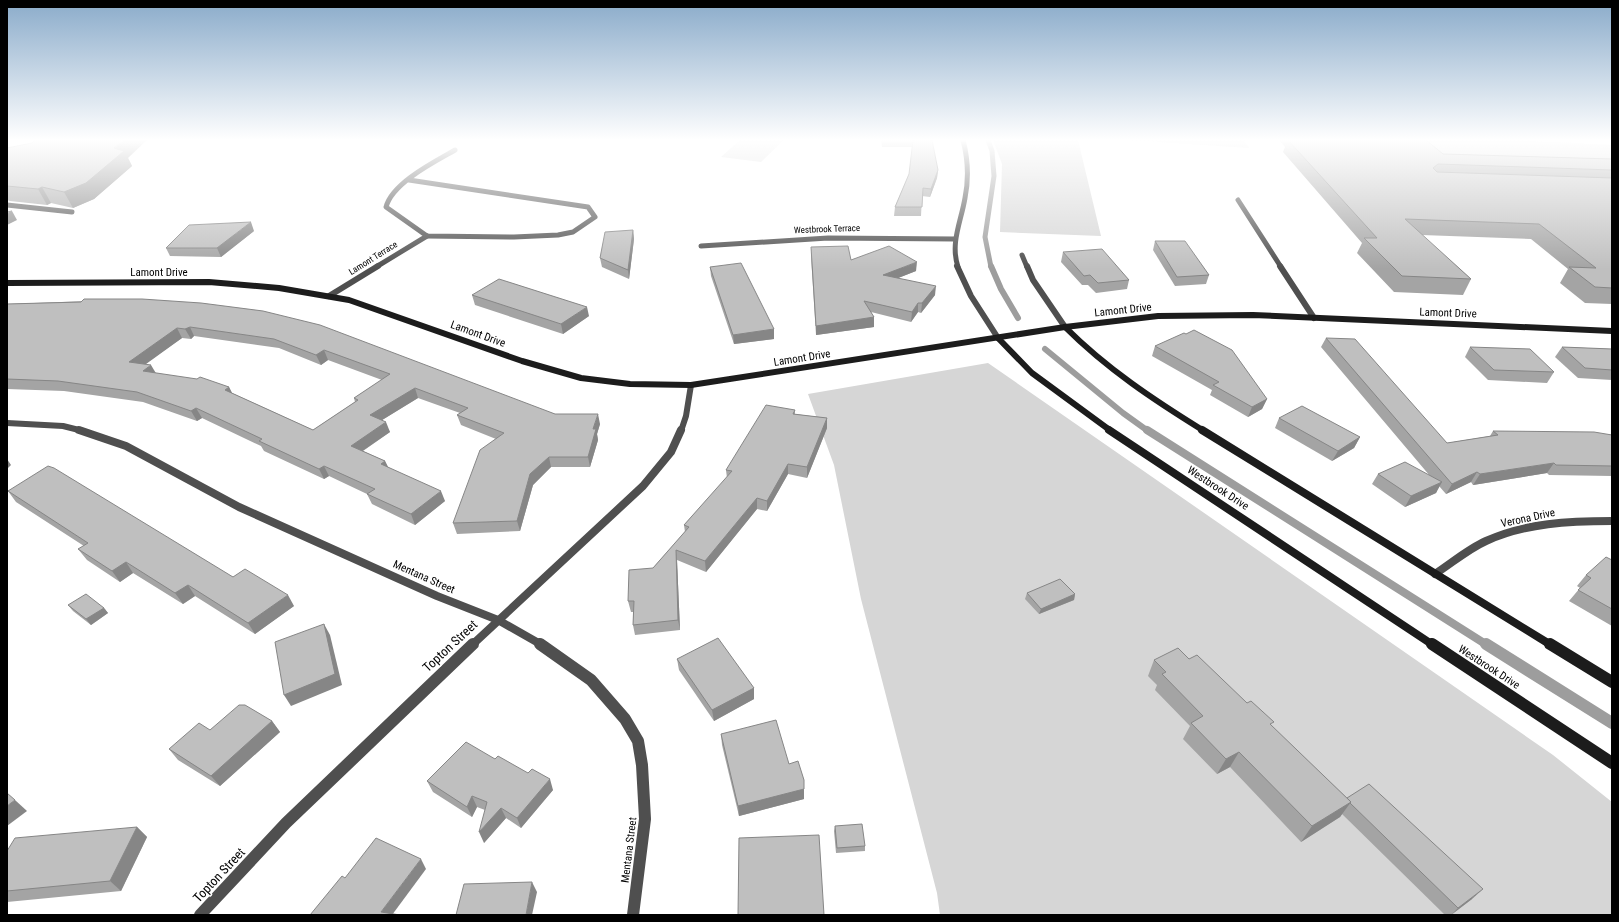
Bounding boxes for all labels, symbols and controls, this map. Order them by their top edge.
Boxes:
street label: Westbrook Terrace [794,223,860,235]
street label: Lamont Terrace [347,239,399,277]
street label: Lamont Drive [130,266,188,279]
street label: Lamont Drive [1094,301,1152,319]
street label: Lamont Drive [1419,306,1477,320]
street label: Lamont Drive [449,318,507,350]
street label: Lamont Drive [773,347,831,369]
street label: Westbrook Drive [1185,463,1251,513]
street label: Verona Drive [1500,506,1556,530]
street label: Mentana Street [391,558,457,596]
street label: Topton Street [420,617,480,675]
street label: Westbrook Drive [1456,642,1522,692]
street label: Mentana Street [619,816,639,884]
street label: Topton Street [190,845,248,905]

